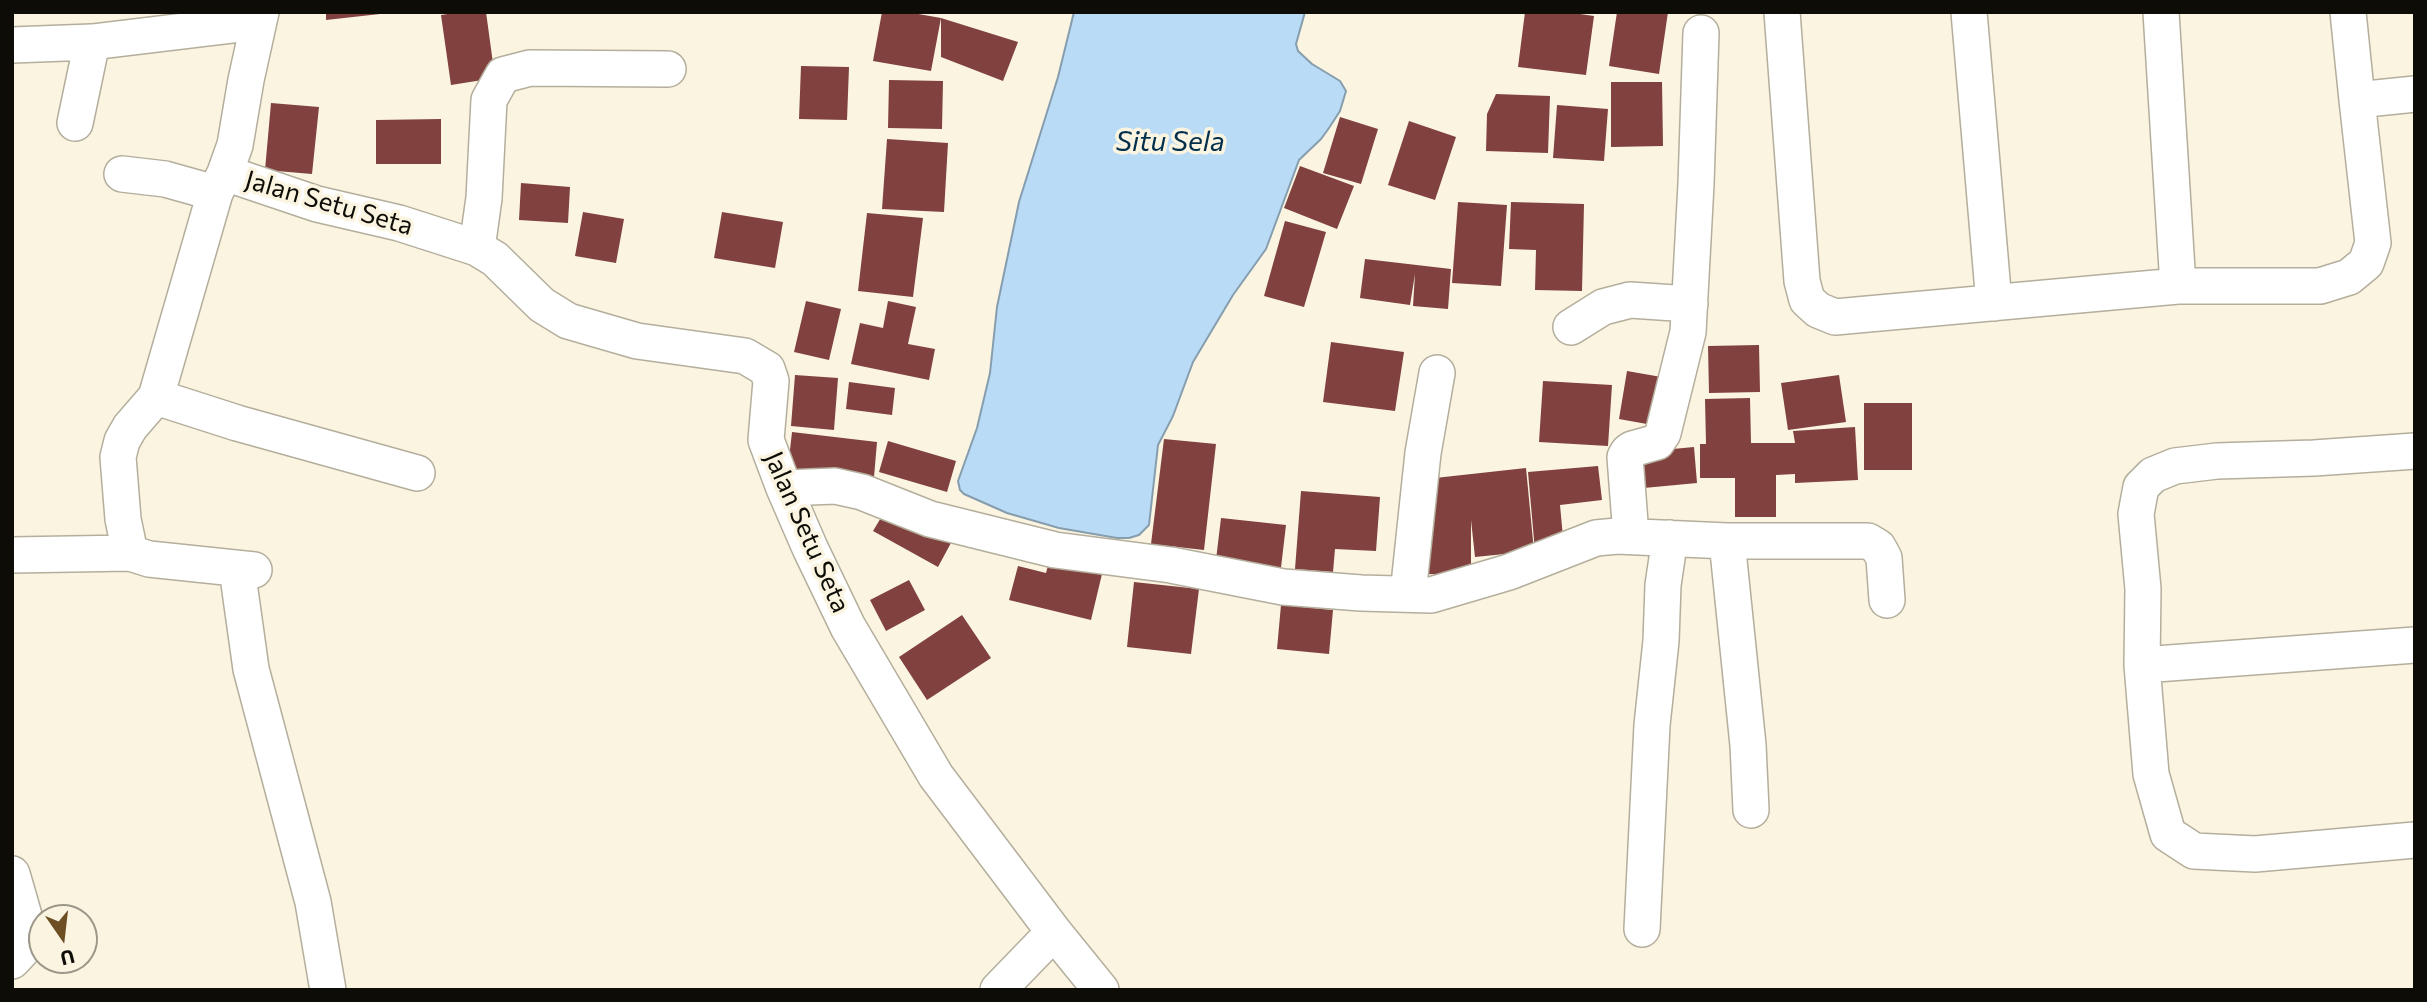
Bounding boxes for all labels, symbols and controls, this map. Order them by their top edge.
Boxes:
water label: Situ Sela [1115,125,1225,159]
street label: Jalan Setu Seta [241,164,417,242]
street label: Jalan Setu Seta [758,447,856,617]
north arrow [28,904,98,974]
text: U [58,945,77,971]

